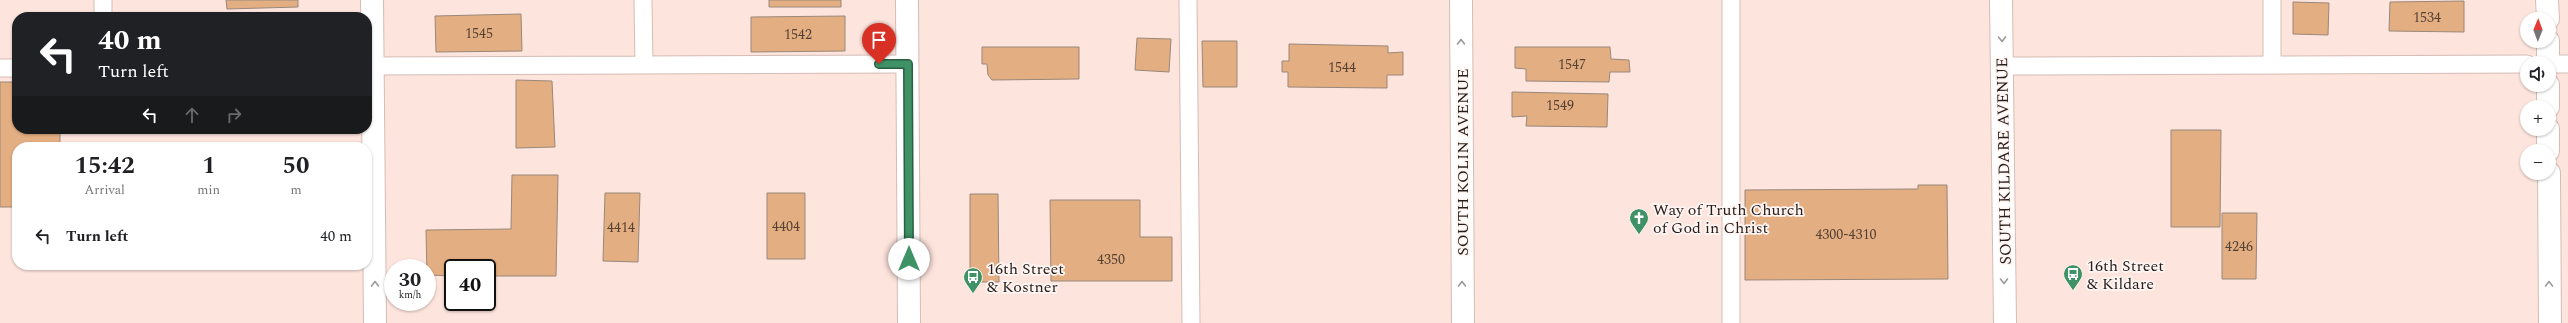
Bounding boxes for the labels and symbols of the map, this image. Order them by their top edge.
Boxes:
house number: 1534 [2413,7,2441,28]
north arrow [2520,12,2556,48]
house number: 1545 [465,23,493,44]
pin [862,23,896,64]
house number: 1542 [784,24,812,45]
one-way arrow [1998,36,2006,42]
one-way arrow [1457,39,1465,45]
house number: 1547 [1558,54,1586,75]
house number: 1544 [1328,57,1356,78]
street label: SOUTH KILDARE AVENUE [1990,57,2018,265]
street label: SOUTH KOLIN AVENUE [1451,68,1475,256]
house number: 1549 [1546,95,1574,116]
place label: Way of Truth Church of God in Christ [1653,198,1804,240]
church icon: Way of Truth Church of God in Christ [1628,207,1650,235]
house number: 4404 [772,216,800,237]
house number: 4414 [607,217,635,238]
house number: 4300-4310 [1815,224,1877,245]
house number: 4246 [2225,236,2253,257]
position arrow [888,238,930,280]
house number: 4350 [1097,249,1125,270]
place label: 16th Street & Kildare [2087,254,2164,296]
place label: 16th Street & Kostner [987,257,1064,299]
speed limit sign: 40 [444,259,496,311]
bus stop icon: 16th Street & Kildare [2062,263,2084,291]
bus stop icon: 16th Street & Kostner [962,266,984,294]
one-way arrow [2000,278,2008,284]
one-way arrow [370,281,379,287]
one-way arrow [1458,281,1466,287]
one-way arrow [2545,281,2553,287]

